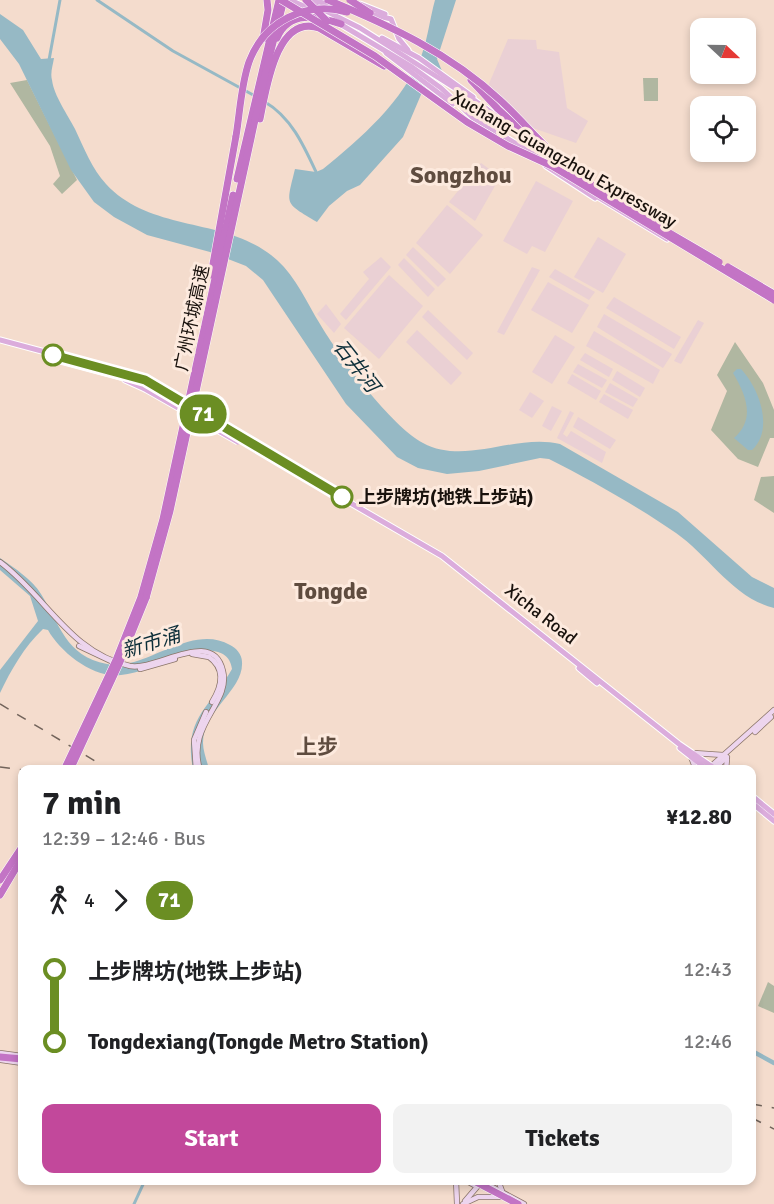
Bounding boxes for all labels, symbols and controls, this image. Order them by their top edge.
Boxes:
north arrow [690,18,756,84]
map controls [690,18,756,162]
street label: Xuchang–Guangzhou Expressway [448,85,681,233]
button: locate [690,96,756,162]
district label: Songzhou [410,160,512,190]
street label: 广州环城高速 [170,263,214,373]
water label: 石井河 [328,335,387,400]
unlabelled marker [42,344,64,366]
line badge: 71 [176,394,230,434]
text: 71 [192,401,214,427]
marker: 上步牌坊(地铁上步站) [331,486,353,508]
place label: 上步牌坊(地铁上步站) [358,486,534,508]
district label: Tongde [294,576,368,606]
street label: Xicha Road [501,579,581,649]
water label: 新市涌 [119,622,185,664]
district label: 上步 [296,734,338,760]
text: 7 min [42,783,122,824]
text: ¥12.80 [666,803,732,830]
text: 12:39 – 12:46 · Bus [42,826,205,851]
icon: walk [42,884,75,917]
icon: forward [104,884,137,917]
text: 71 [158,887,181,913]
text: 4 [84,888,95,913]
text: 12:43 [683,957,732,982]
text: 上步牌坊(地铁上步站) [88,958,303,985]
text: Tongdexiang(Tongde Metro Station) [88,1028,429,1055]
text: 12:46 [683,1029,732,1054]
button: Start [42,1104,381,1173]
button: Tickets [393,1104,732,1173]

